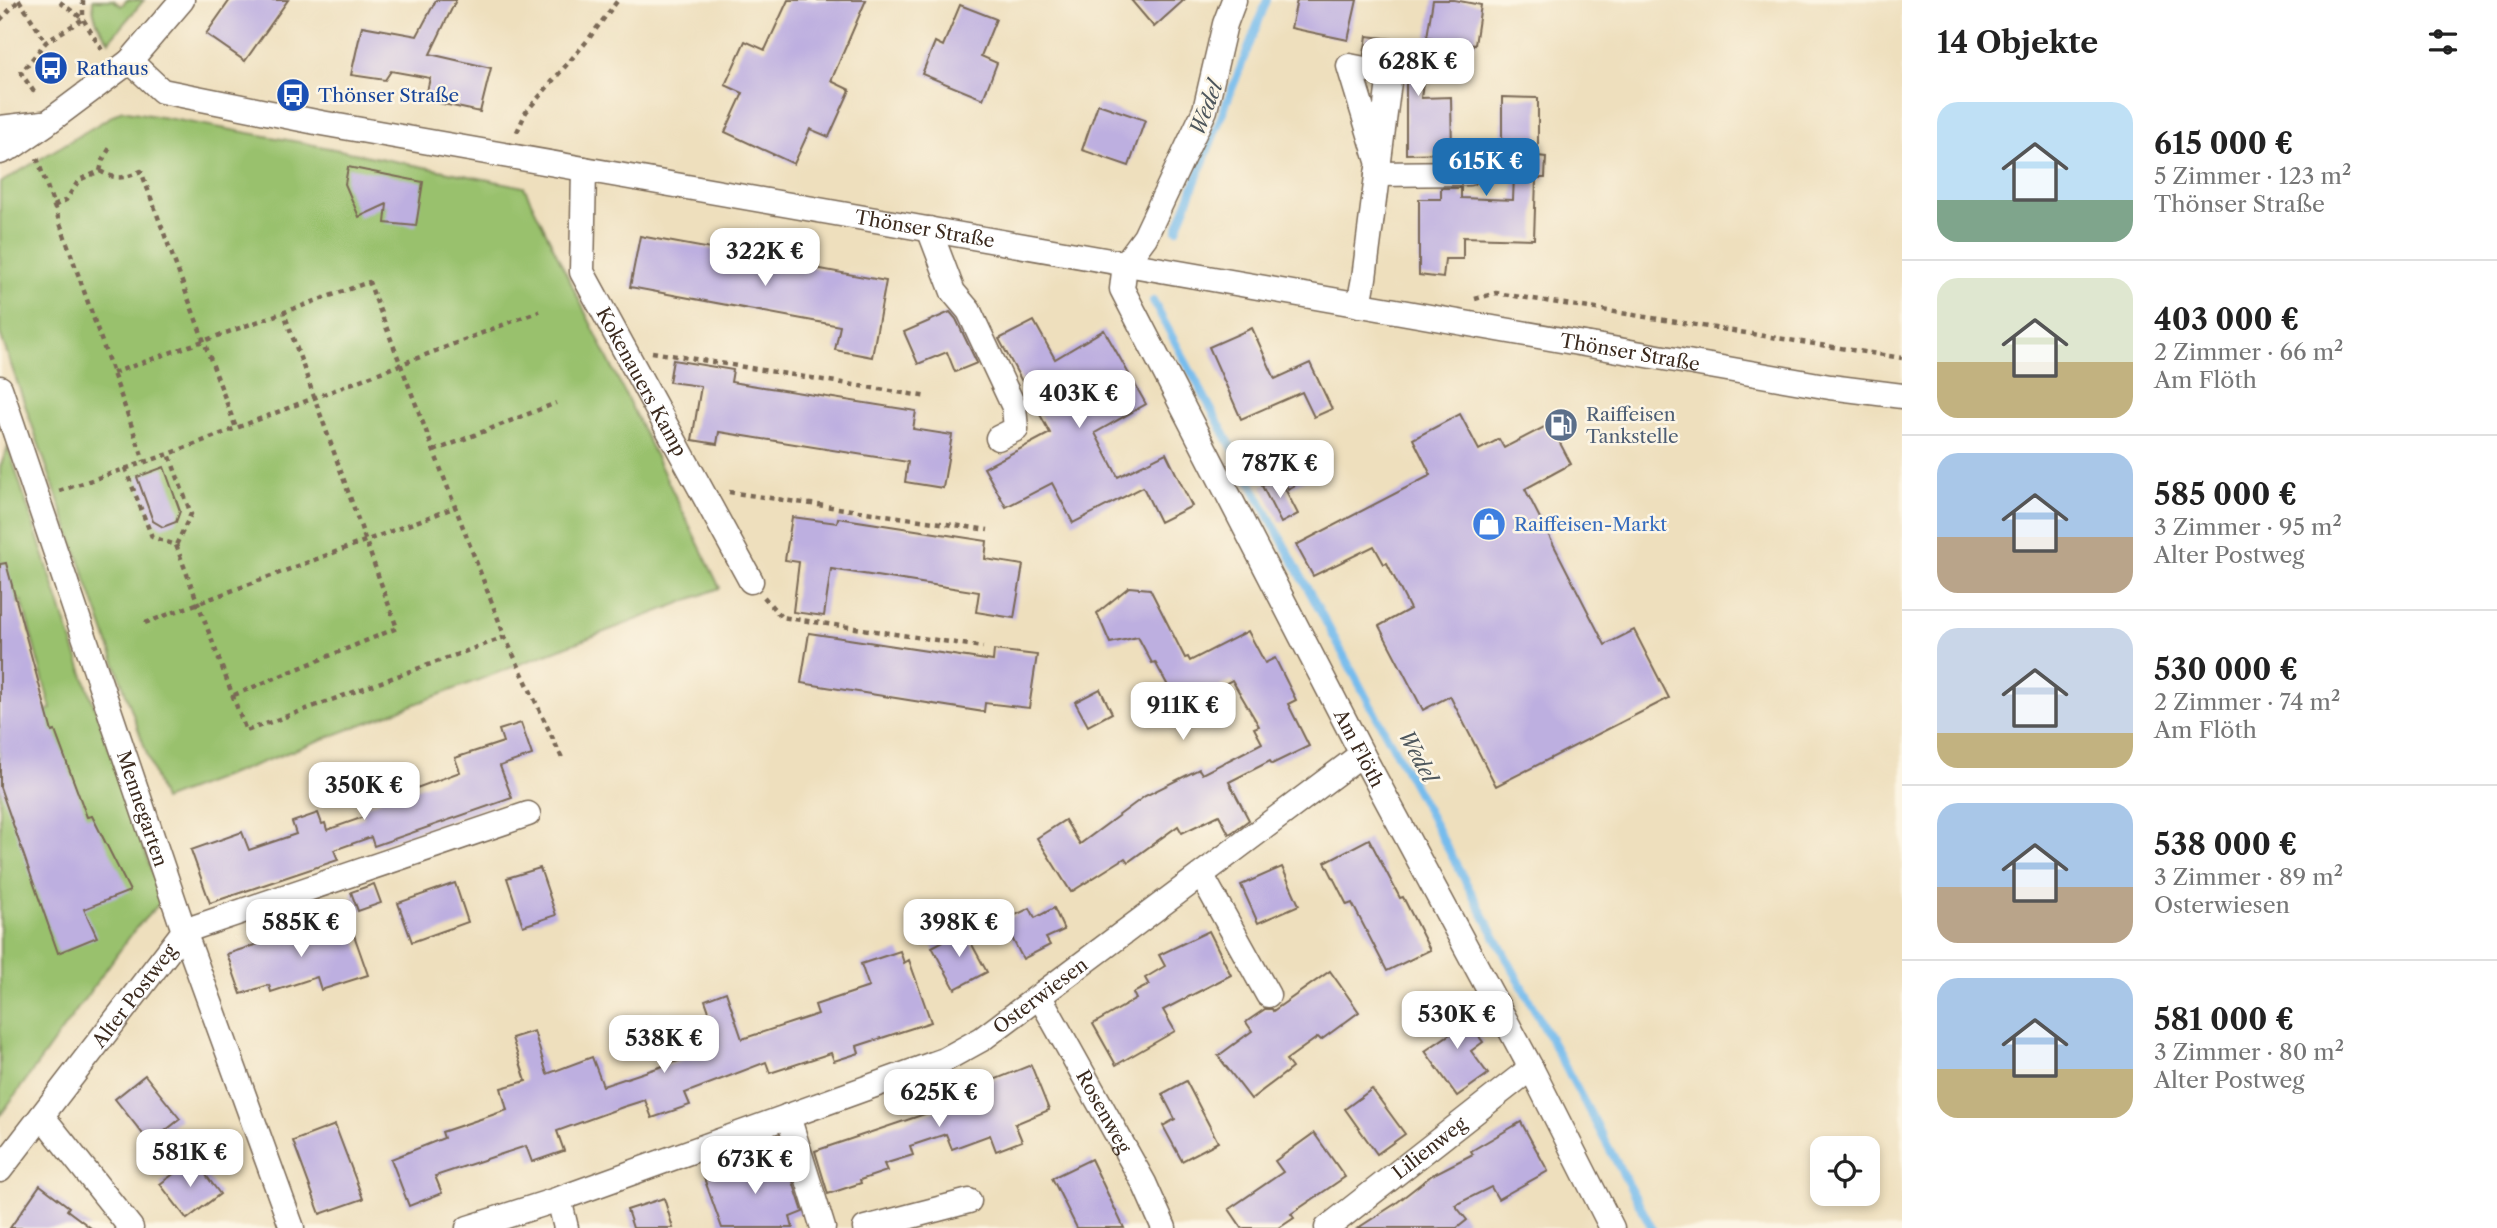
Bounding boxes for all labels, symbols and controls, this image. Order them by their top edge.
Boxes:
icon: filters [2424,23,2462,61]
text: 14 Objekte [1937,24,2098,61]
pin: 628K € [1361,38,1475,98]
text: 628K € [1378,47,1458,75]
bus stop icon: Rathaus [32,49,70,87]
place label: Rathaus [76,57,149,80]
water label: Wedel [1184,75,1229,139]
bus stop icon: Thönser Straße [274,76,312,114]
place label: Thönser Straße [318,84,459,107]
text: 615 000 € [2154,125,2293,162]
icon: home [1993,130,2077,214]
pin: 615K € [1429,138,1543,198]
text: 615K € [1448,147,1524,175]
text: 5 Zimmer · 123 m² [2154,162,2351,190]
text: Thönser Straße [2154,190,2325,218]
street label: Thönser Straße [853,205,996,252]
pin: 322K € [708,229,822,288]
text: 322K € [726,237,804,265]
text: 403 000 € [2154,301,2299,338]
street label: Kokenauers Kamp [592,303,692,460]
icon: home [1993,306,2077,390]
street label: Thönser Straße [1559,329,1702,376]
text: 2 Zimmer · 66 m² [2154,338,2343,366]
text: Am Flöth [2154,366,2257,394]
pin: 403K € [1022,370,1136,430]
text: 403K € [1039,379,1119,407]
place label: Raiffeisen Tankstelle [1586,403,1679,448]
fuel station icon: Raiffeisen Tankstelle [1542,406,1580,444]
pin: 787K € [1223,440,1337,500]
text: 787K € [1242,449,1318,477]
text: 585 000 € [2154,476,2297,513]
icon: home [1993,481,2077,565]
shop icon: Raiffeisen-Markt [1470,505,1508,543]
place label: Raiffeisen-Markt [1514,513,1667,536]
text: 3 Zimmer · 95 m² [2154,513,2342,541]
text: Alter Postweg [2154,541,2304,569]
text: 530 000 € [2154,651,2298,688]
icon: home [1993,656,2077,740]
pin: 911K € [1126,682,1240,742]
text: 2 Zimmer · 74 m² [2154,688,2340,716]
text: 911K € [1147,691,1219,719]
street label: Am Flöth [1329,704,1389,791]
text: Am Flöth [2154,716,2257,744]
water label: Wedel [1394,725,1443,789]
street label: Mennegarten [112,747,173,870]
pin: 350K € [307,762,421,822]
text: 350K € [325,771,403,799]
text: 538 000 € [2154,826,2297,863]
icon: home [1993,831,2077,915]
text: 3 Zimmer · 89 m² [2154,863,2343,891]
text: Osterwiesen [2154,891,2290,919]
pin: 585K € [244,900,358,959]
pin: 398K € [902,900,1016,959]
text: 585K € [262,908,340,936]
text: 398K € [919,908,999,936]
street label: Alter Postweg [87,939,182,1053]
street label: Osterwiesen [988,952,1092,1038]
pin: 530K € [1400,992,1514,1051]
text: 530K € [1418,1000,1496,1028]
text: 581 000 € [2154,1001,2294,1038]
icon: home [1993,1006,2077,1090]
pin: 538K € [607,1016,721,1075]
text: 538K € [625,1024,703,1052]
text: 3 Zimmer · 80 m² [2154,1038,2344,1066]
street label: Rosenweg [1072,1066,1137,1158]
text: Alter Postweg [2154,1066,2304,1094]
pin: 625K € [882,1070,996,1129]
text: 625K € [900,1078,978,1106]
street label: Lilienweg [1388,1111,1472,1184]
pin: 581K € [133,1130,247,1189]
pin: 673K € [698,1136,812,1196]
map controls [1810,1136,1880,1206]
button: locate [1810,1136,1880,1206]
text: 581K € [152,1138,228,1166]
text: 673K € [717,1145,793,1173]

